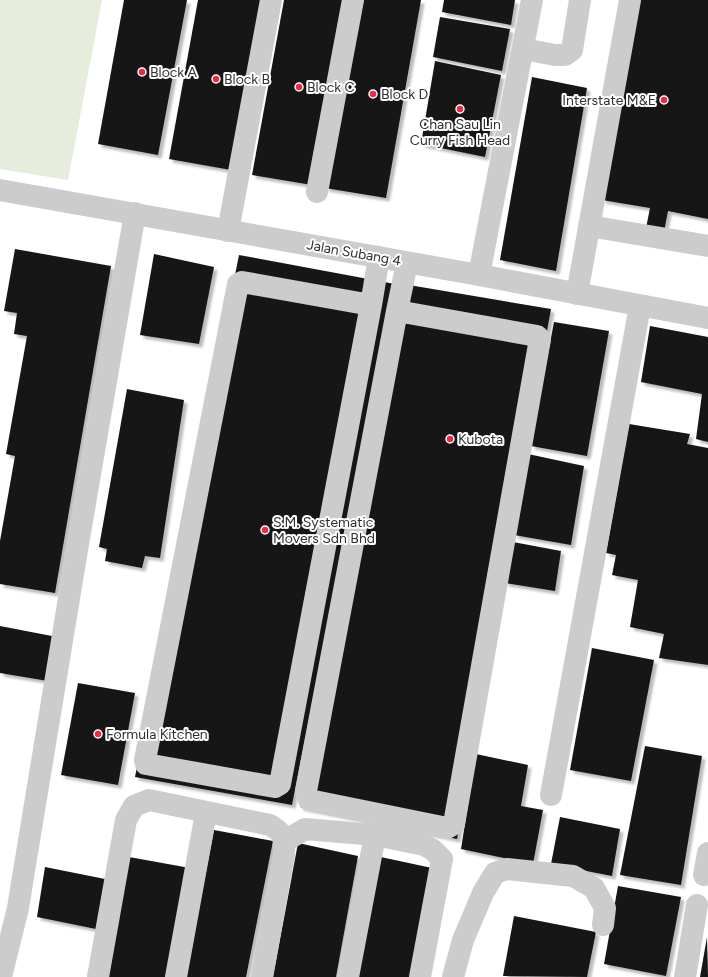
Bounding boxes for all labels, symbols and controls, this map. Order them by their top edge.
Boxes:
place label: Block A [150,64,198,81]
marker: Block A [137,67,147,77]
place label: Block B [224,71,270,88]
marker: Block B [211,74,221,84]
place label: Block C [307,79,355,96]
marker: Block C [294,82,304,92]
place label: Block D [381,86,428,103]
marker: Block D [368,89,378,99]
place label: Interstate M&E [562,92,656,109]
marker: Interstate M&E [659,95,669,105]
marker: Chan Sau Lin Curry Fish Head [455,104,465,114]
place label: Chan Sau Lin Curry Fish Head [410,116,510,149]
street label: Jalan Subang 4 [305,236,403,270]
place label: Kubota [458,431,503,448]
marker: Kubota [445,434,455,444]
place label: S.M. Systematic Movers Sdn Bhd [273,514,375,547]
marker: S.M. Systematic Movers Sdn Bhd [260,525,270,535]
place label: Formula Kitchen [106,726,208,743]
marker: Formula Kitchen [93,729,103,739]

